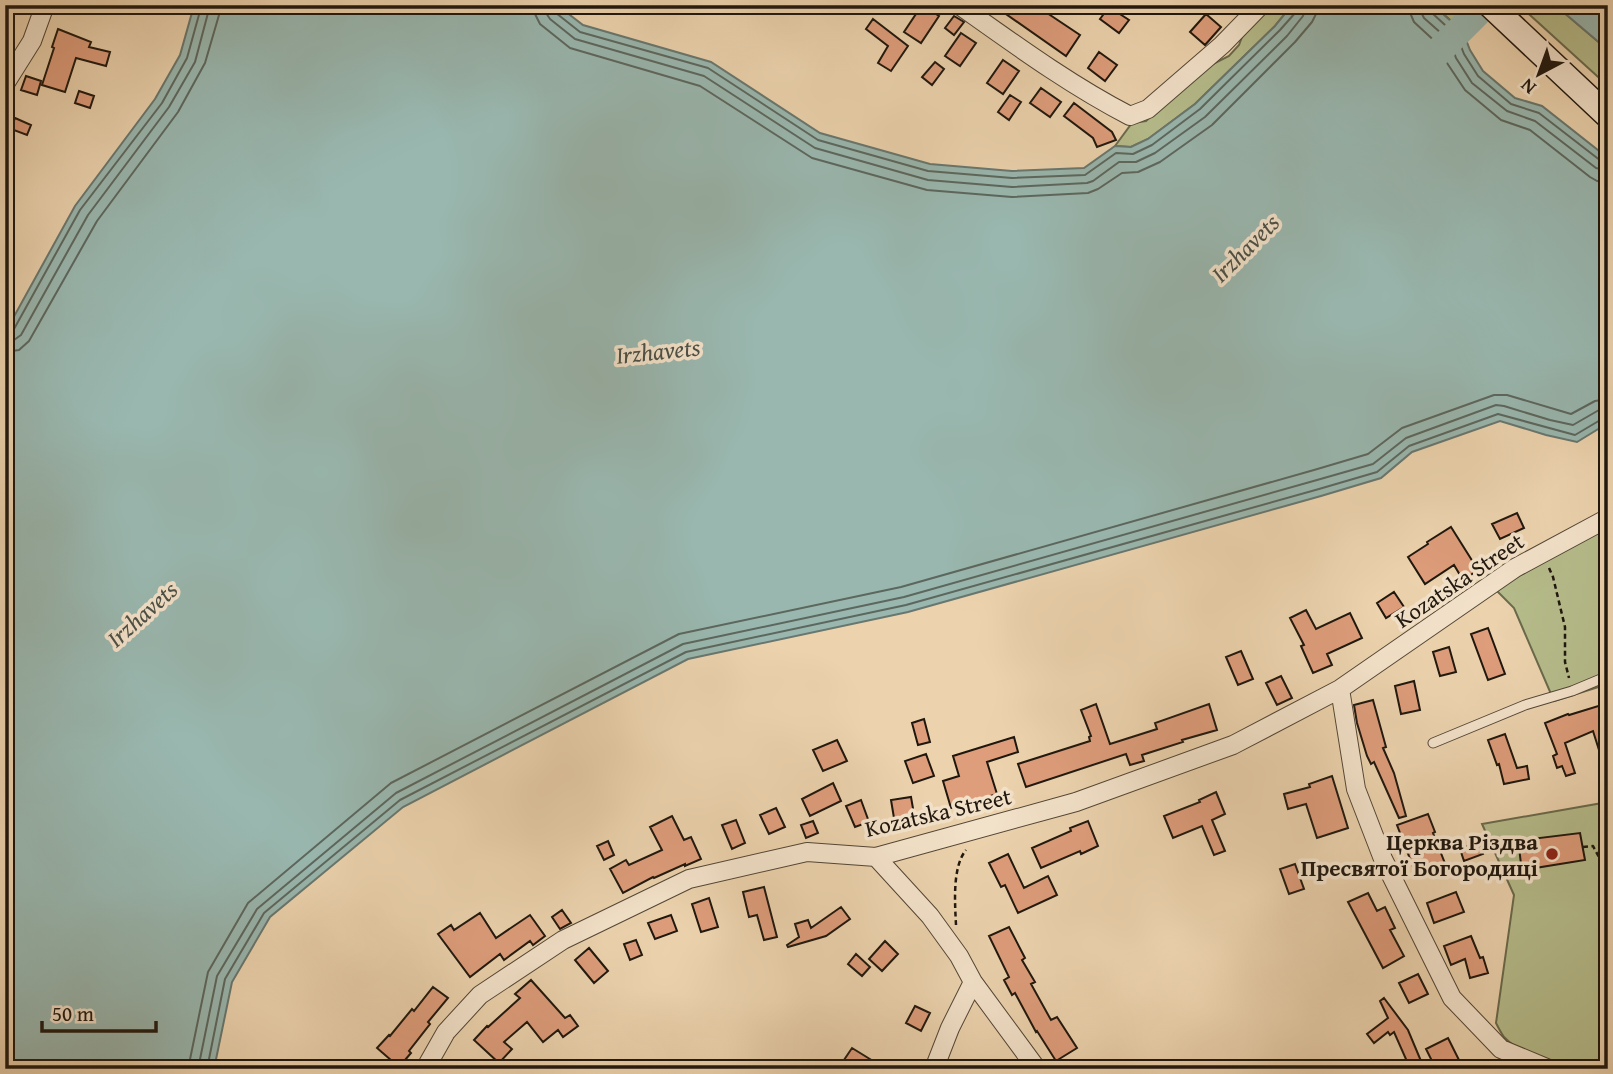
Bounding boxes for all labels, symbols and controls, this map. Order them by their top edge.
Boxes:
north arrow [1504,38,1574,108]
text: N [1514,72,1542,102]
water label: Irzhavets [1203,206,1287,290]
water label: Irzhavets [614,329,702,373]
street label: Kozatska Street [1388,525,1530,635]
water label: Irzhavets [99,572,185,655]
street label: Kozatska Street [862,779,1014,845]
place label: Церква Різдва Пресвятої Богородиці [1301,825,1538,884]
marker: Церква Різдва Пресвятої Богородиці [1544,846,1560,862]
scale bar [42,990,156,1034]
text: 50 m [52,998,94,1029]

